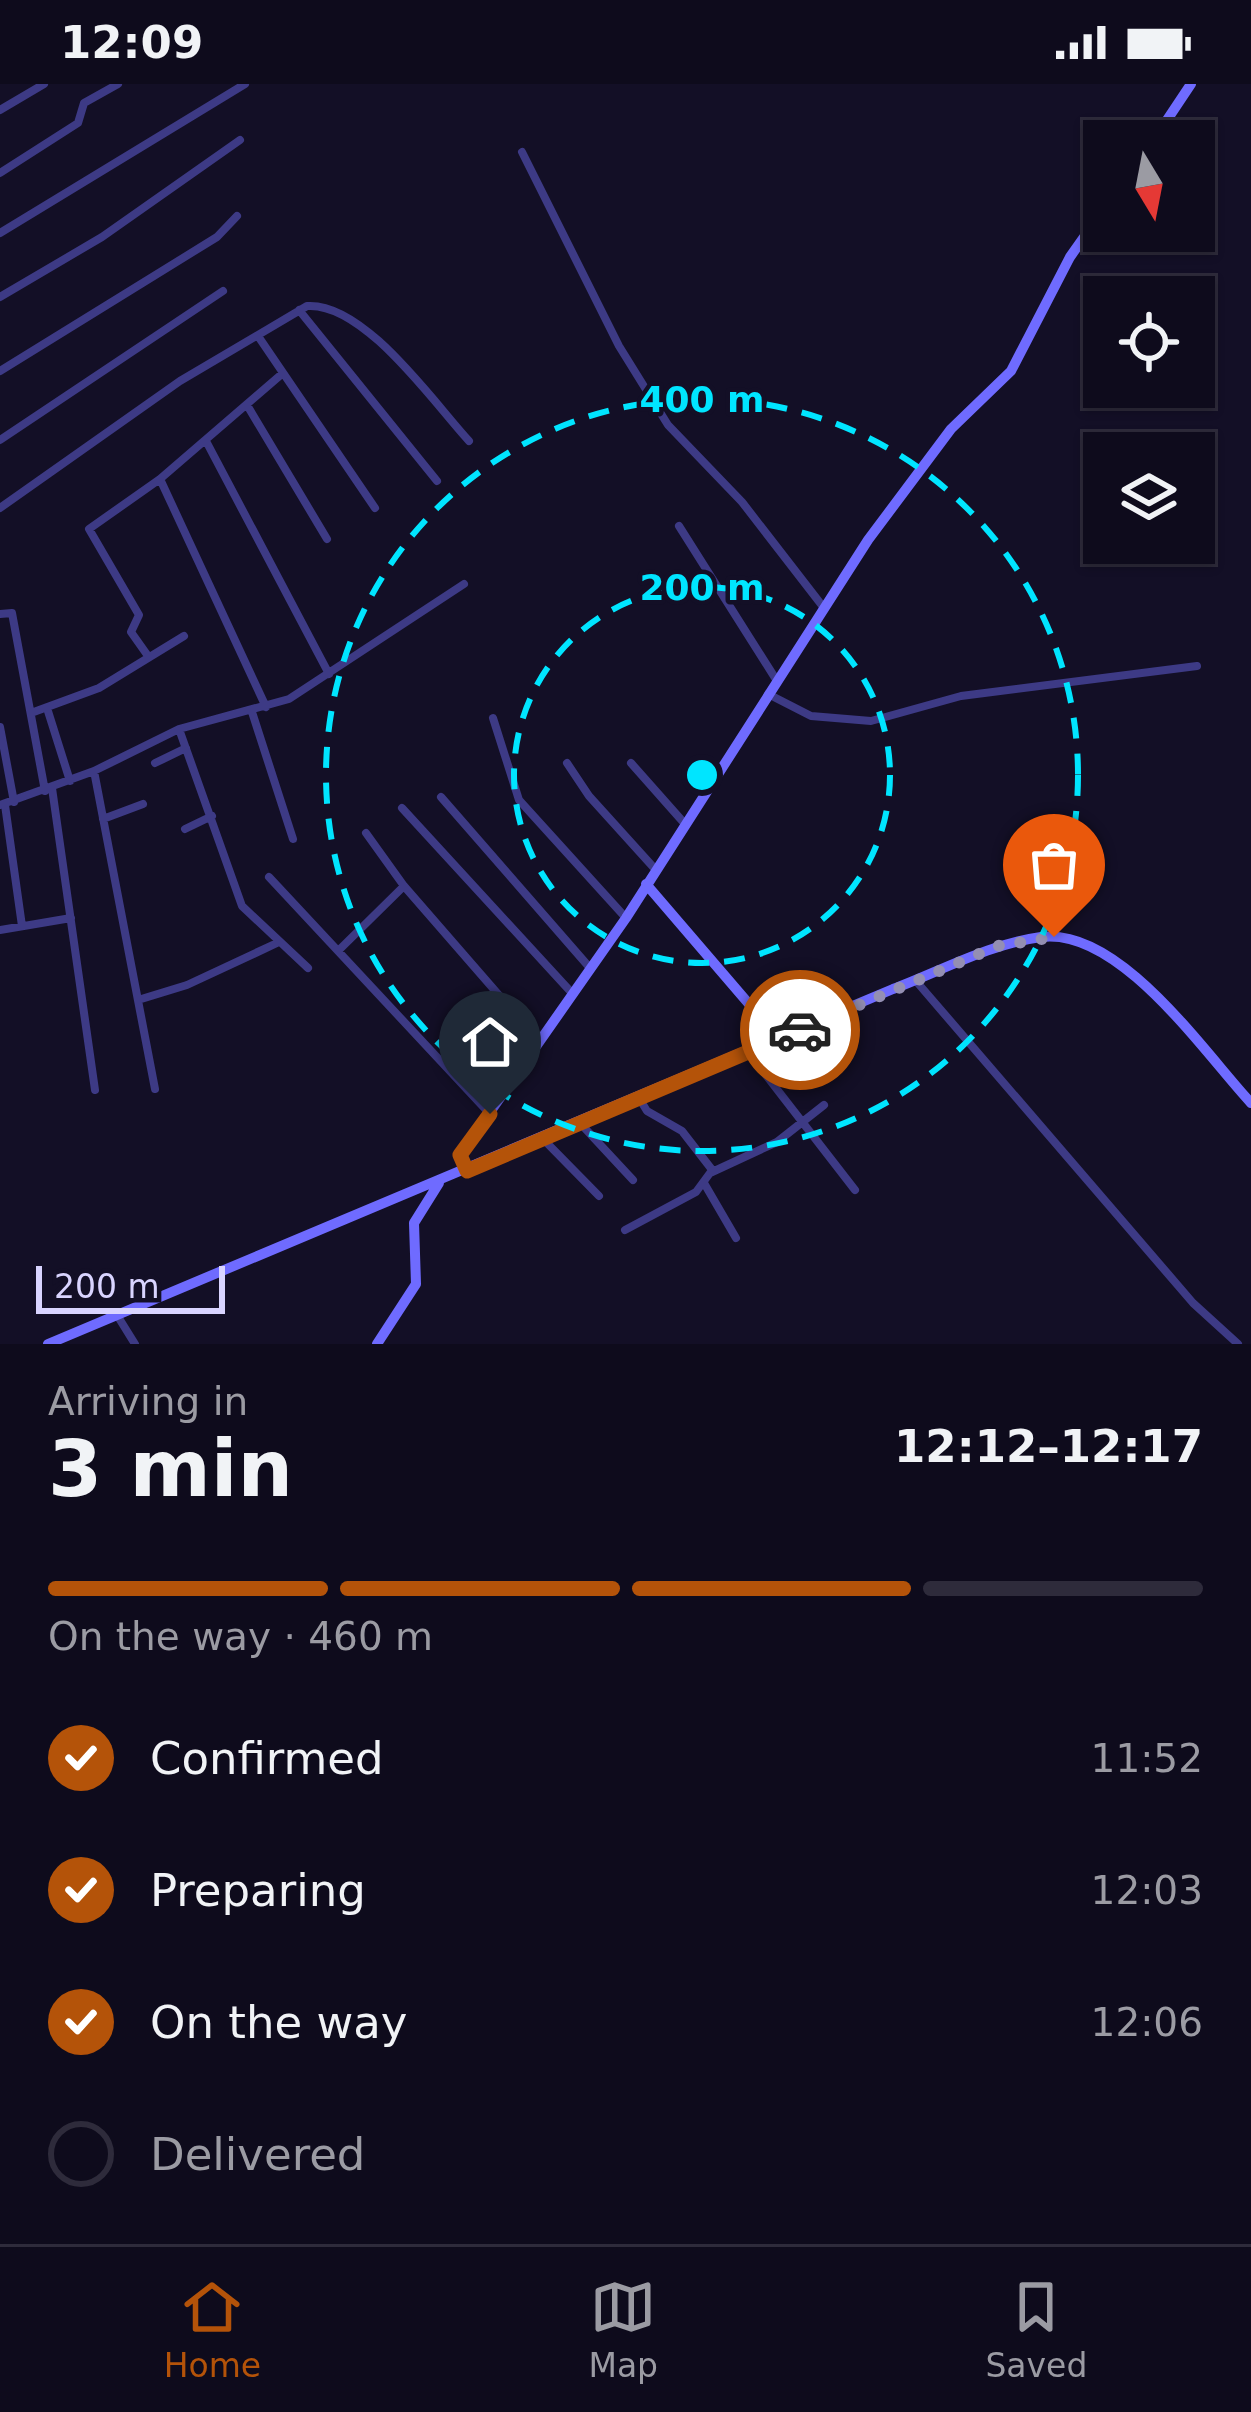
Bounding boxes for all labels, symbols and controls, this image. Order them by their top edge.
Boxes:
text: 12:09 [60,16,203,69]
north arrow [1083,120,1215,252]
map controls [1083,120,1215,564]
button: locate [1083,276,1215,408]
text: 400 m [639,379,765,420]
button: layers [1083,432,1215,564]
text: 200 m [639,567,765,608]
centre of rings [681,754,723,796]
pin [1003,814,1105,937]
icon: bag [1021,832,1087,898]
courier [740,970,860,1090]
pin [439,991,541,1114]
icon: car [767,997,833,1063]
icon: home [457,1009,523,1075]
scale bar [36,1260,225,1313]
text: 200 m [54,1267,160,1306]
text: Arriving in [48,1379,248,1424]
text: 12:12–12:17 [894,1420,1203,1473]
text: 3 min [48,1424,293,1514]
text: On the way · 460 m [48,1614,433,1659]
icon: check [48,1725,114,1791]
text: Confirmed [150,1732,384,1785]
text: 11:52 [1091,1736,1203,1781]
icon: check [48,1857,114,1923]
text: Preparing [150,1864,366,1917]
text: 12:03 [1091,1868,1203,1913]
icon: check [48,1989,114,2055]
text: On the way [150,1996,407,2049]
text: 12:06 [1091,2000,1203,2045]
text: Delivered [150,2128,365,2181]
tab: Home [164,2274,261,2385]
tab: Map [588,2274,658,2385]
tab: Saved [985,2274,1087,2385]

